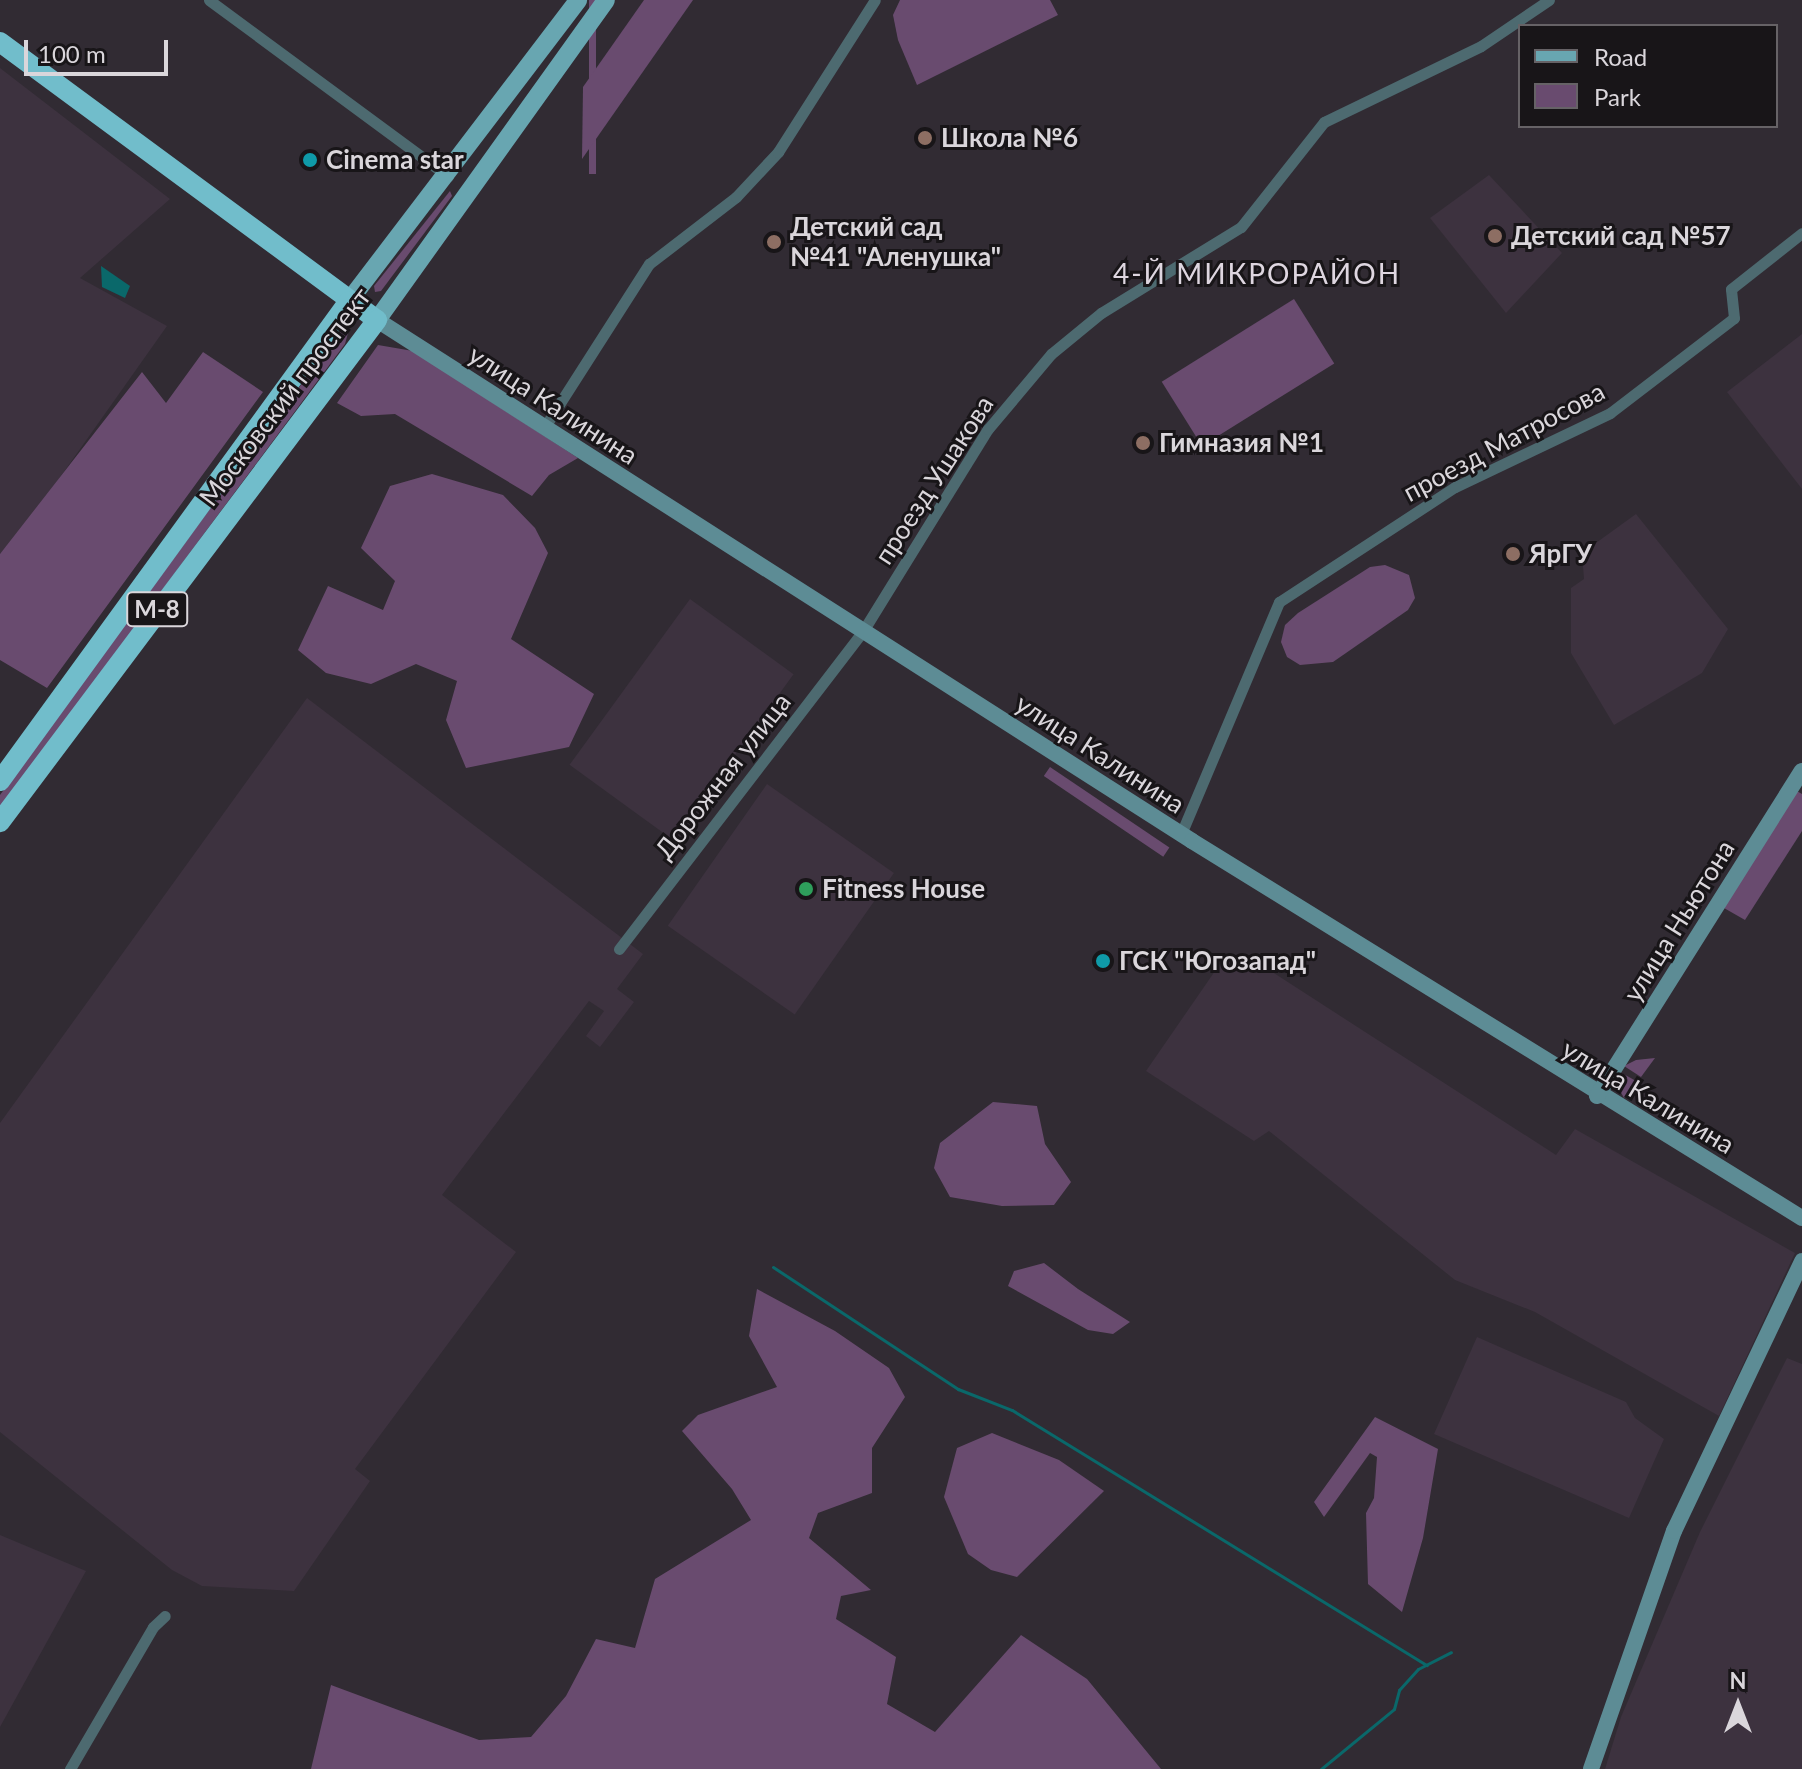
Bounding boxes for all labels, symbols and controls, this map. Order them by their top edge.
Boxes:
scale bar [28,24,172,74]
legend [1518,24,1778,128]
text: 100 m [38,39,106,68]
text: Road [1594,42,1647,71]
text: Park [1594,82,1641,111]
place label: Школа №6 [941,122,1078,154]
marker: Школа №6 [916,129,934,147]
place label: Cinema star [326,144,464,176]
marker: Cinema star [301,151,319,169]
place label: Детский сад №41 "Аленушка" [790,211,1001,272]
place label: Детский сад №57 [1511,220,1731,252]
marker: Детский сад №57 [1486,227,1504,245]
marker: Детский сад №41 "Аленушка" [765,233,783,251]
district label: 4-Й МИКРОРАЙОН [1113,256,1401,290]
street label: Московский проспект [193,282,377,512]
street label: улица Калинина [463,339,643,471]
street label: проезд Матросова [1398,376,1610,508]
street label: проезд Ушакова [868,390,1000,570]
place label: Гимназия №1 [1159,427,1324,459]
marker: Гимназия №1 [1134,434,1152,452]
place label: ЯрГУ [1529,538,1592,570]
marker: ЯрГУ [1504,545,1522,563]
road number: М-8 [125,589,189,629]
street label: Дорожная улица [649,687,797,865]
street label: улица Калинина [1010,688,1190,820]
street label: улица Ньютона [1617,834,1741,1008]
place label: Fitness House [822,873,985,905]
marker: Fitness House [797,880,815,898]
place label: ГСК "Югозапад" [1119,945,1316,977]
marker: ГСК "Югозапад" [1094,952,1112,970]
street label: улица Калинина [1556,1033,1740,1161]
north arrow [1698,1665,1778,1745]
text: N [1730,1667,1746,1694]

